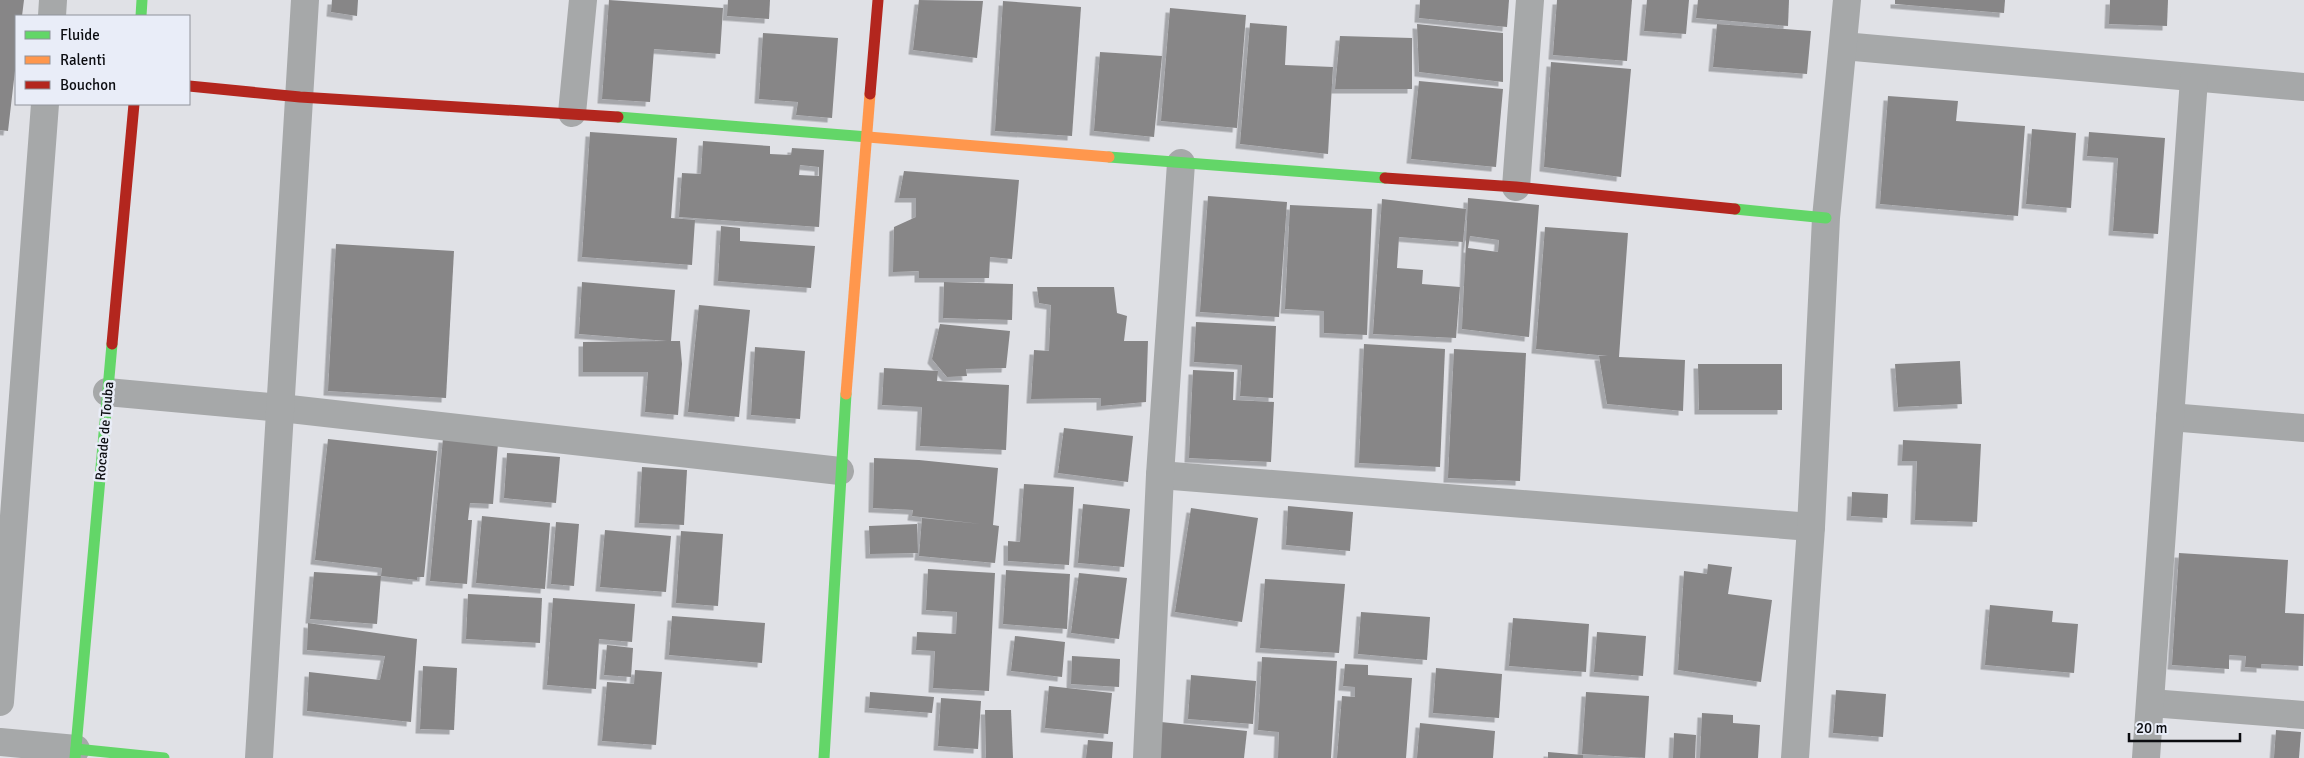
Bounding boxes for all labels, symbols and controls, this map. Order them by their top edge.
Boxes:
legend [15,15,190,105]
text: Fluide [60,26,100,44]
text: Ralenti [60,51,106,69]
text: Bouchon [60,76,116,94]
street label: Rocade de Touba [92,381,117,481]
scale bar [2129,710,2240,742]
text: 20 m [2136,719,2167,737]

